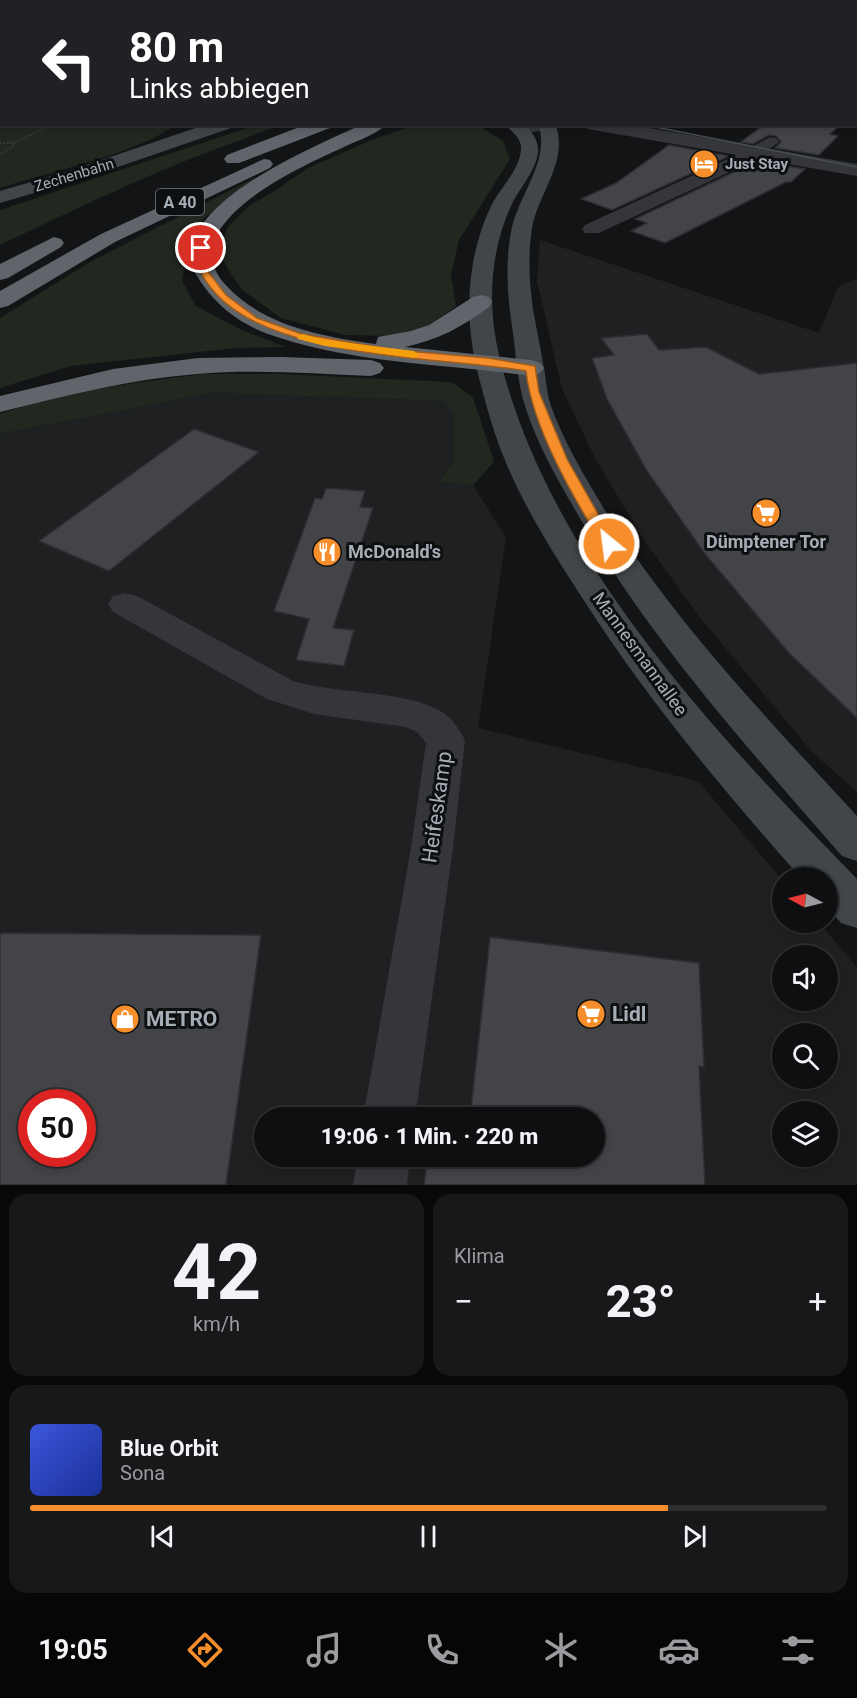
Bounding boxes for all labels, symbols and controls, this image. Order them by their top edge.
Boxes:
text: 80 m [129,23,224,72]
icon: left [30,24,108,102]
text: Links abbiegen [129,73,310,105]
hotel icon: Just Stay [688,148,720,180]
street label: Zechenbahn [32,154,116,196]
place label: Just Stay [725,155,789,173]
road number: A 40 [156,189,204,215]
pin [175,222,226,273]
icon: arrive [184,231,217,264]
supermarket icon: Dümptener Tor [750,497,782,529]
position arrow [577,512,641,576]
place label: Dümptener Tor [706,531,826,552]
restaurant icon: McDonald's [311,536,343,568]
place label: McDonald's [348,541,441,562]
street label: Mannesmannallee [589,588,692,719]
street label: Heifeskamp [417,750,457,864]
north arrow [772,867,838,933]
map controls [772,867,838,1167]
button: sound [772,945,838,1011]
supermarket icon: Lidl [575,998,607,1030]
place label: Lidl [612,1002,646,1026]
shop icon: METRO [109,1003,141,1035]
place label: METRO [146,1007,217,1031]
button: search [772,1023,838,1089]
speed limit sign: 50 [18,1089,96,1167]
button: layers [772,1101,838,1167]
text: 19:06 · 1 Min. · 220 m [321,1124,538,1149]
text: 42 [172,1227,261,1318]
text: Klima [454,1244,505,1268]
text: 23° [606,1275,675,1328]
text: − [454,1282,473,1321]
text: + [808,1282,827,1321]
text: km/h [193,1312,240,1336]
text: Blue Orbit [120,1436,218,1461]
text: Sona [120,1461,165,1485]
icon: previous [146,1520,179,1553]
icon: pause [412,1520,445,1553]
icon: next [678,1520,711,1553]
icon: directions [184,1629,226,1671]
icon: music [303,1629,345,1671]
icon: phone [421,1629,463,1671]
icon: climate [540,1629,582,1671]
icon: car [658,1629,700,1671]
icon: filters [777,1629,819,1671]
text: 19:05 [38,1634,108,1666]

